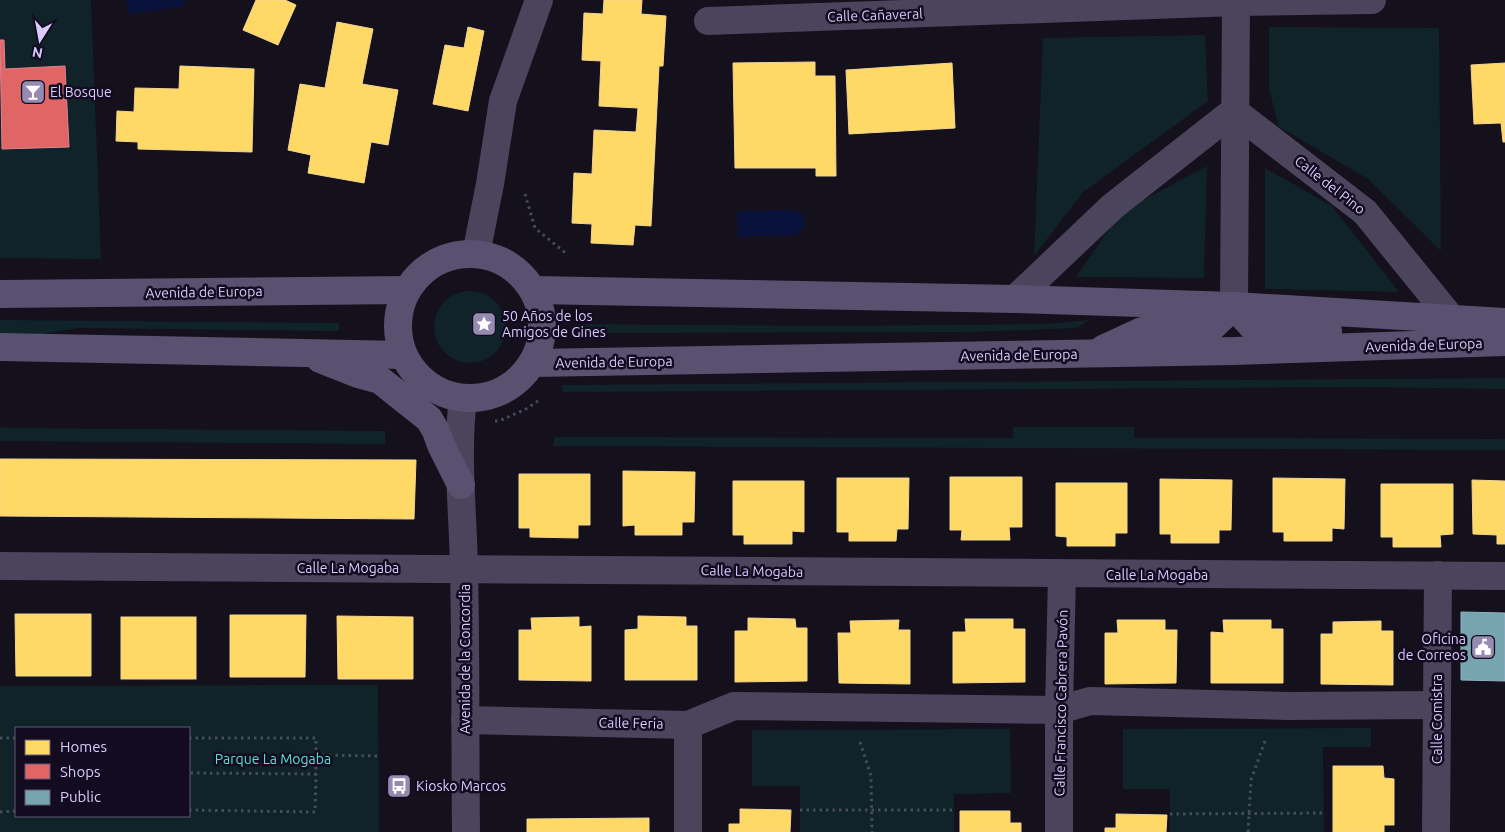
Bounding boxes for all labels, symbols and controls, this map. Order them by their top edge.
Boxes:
street label: Calle Cañaveral [827,5,923,25]
north arrow [15,15,65,65]
text: N [31,44,44,62]
bar icon: El Bosque [20,79,46,105]
place label: El Bosque [50,84,112,100]
street label: Calle del Pino [1292,153,1368,217]
street label: Avenida de Europa [145,283,263,301]
place label: 50 Años de los Amigos de Gines [502,308,606,340]
place icon: 50 Años de los Amigos de Gines [471,311,497,337]
street label: Avenida de Europa [1365,335,1483,355]
street label: Avenida de Europa [960,346,1078,364]
street label: Avenida de Europa [555,353,673,371]
street label: Calle La Mogaba [297,560,399,576]
street label: Calle La Mogaba [701,562,803,580]
street label: Calle La Mogaba [1106,567,1208,583]
street label: Avenida de la Concordia [457,584,473,734]
street label: Calle Francisco Cabrera Pavón [1051,610,1071,796]
place label: Oficina de Correos [1398,631,1466,663]
public building icon: Oficina de Correos [1470,634,1496,660]
street label: Calle Comistra [1429,674,1445,764]
street label: Calle Feria [598,714,664,732]
legend [15,727,190,817]
text: Homes [60,738,107,755]
park label: Parque La Mogaba [215,751,331,767]
text: Shops [60,763,101,780]
bus stop icon: Kiosko Marcos [386,773,412,799]
place label: Kiosko Marcos [416,778,506,794]
text: Public [60,788,101,805]

